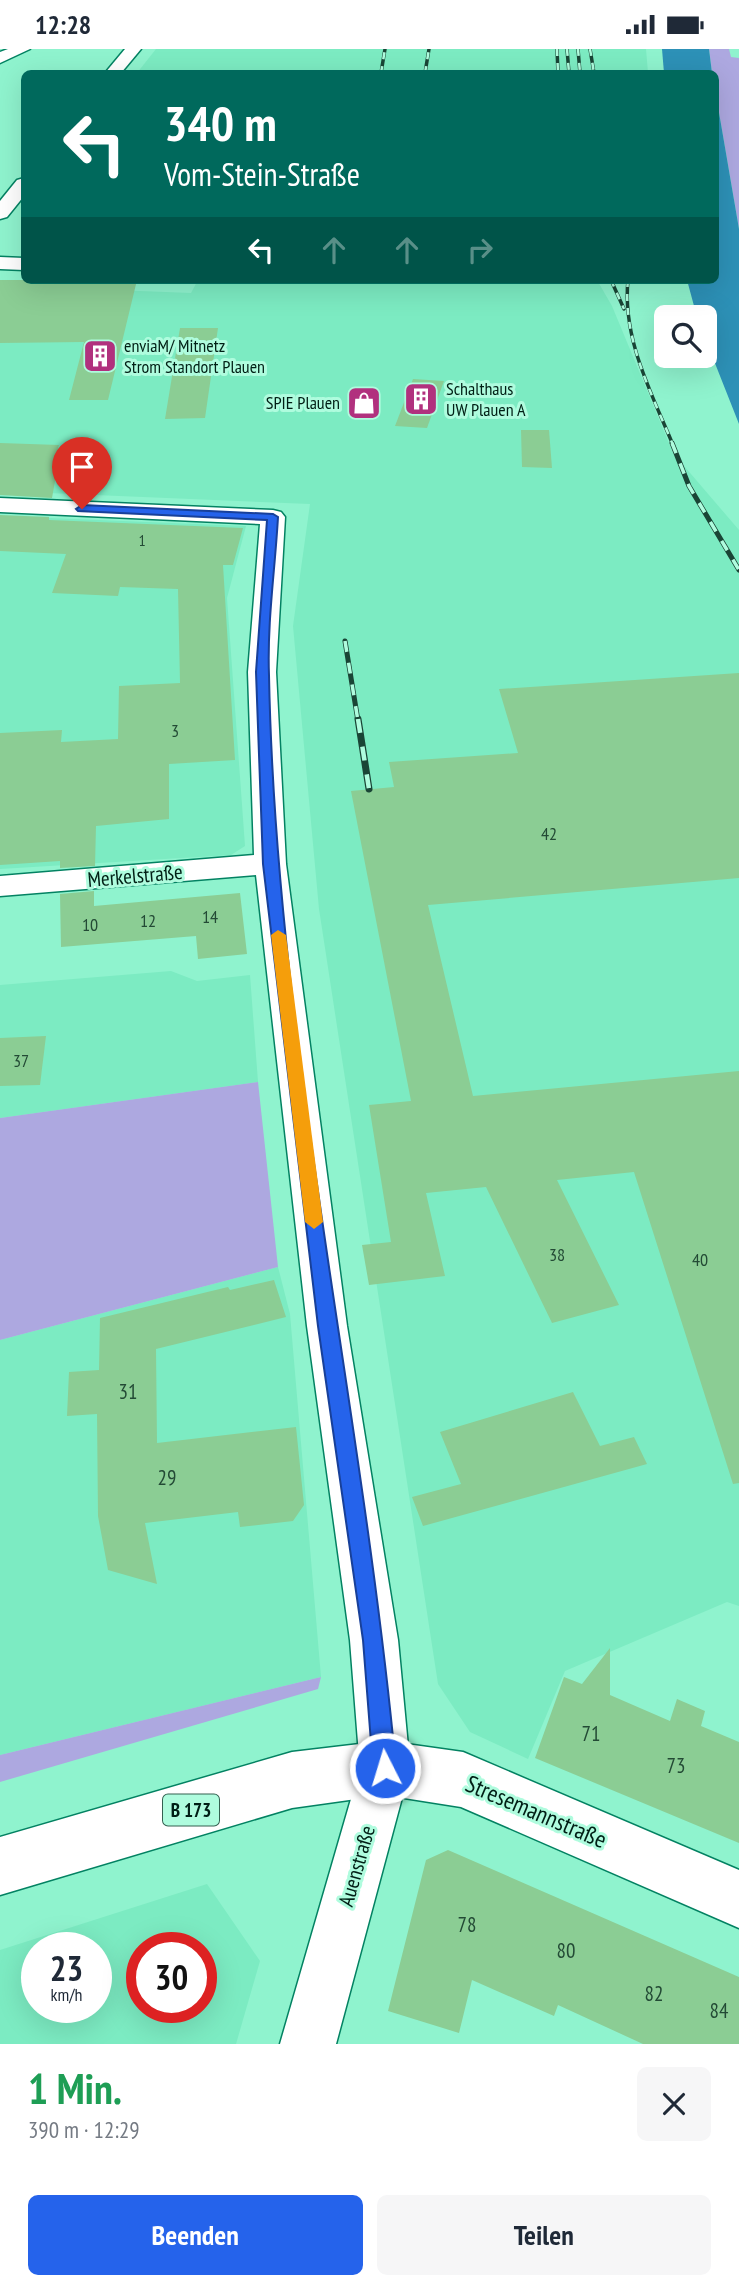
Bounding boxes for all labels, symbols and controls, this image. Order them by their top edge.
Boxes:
text: 12:28 [35,8,91,41]
text: 340 m [164,91,277,155]
icon: left [49,98,140,189]
text: Vom-Stein-Straße [164,153,360,195]
icon: left [242,231,280,269]
icon: ahead [315,231,353,269]
icon: ahead [388,231,426,269]
icon: right [461,231,499,269]
map controls [654,305,717,368]
button: search [654,305,717,368]
place label: enviaM/ Mitnetz Strom Standort Plauen [124,334,265,378]
building icon: enviaM/ Mitnetz Strom Standort Plauen [81,337,119,375]
place label: Schalthaus UW Plauen A [446,377,526,421]
building icon: Schalthaus UW Plauen A [402,380,440,418]
shop icon: SPIE Plauen [345,384,383,422]
place label: SPIE Plauen [266,391,340,414]
pin [52,437,112,509]
icon: arrive [63,448,101,486]
house number: 1 [138,530,146,550]
house number: 3 [171,719,179,742]
house number: 42 [541,822,557,845]
street label: Merkelstraße [86,858,184,893]
house number: 14 [202,905,218,928]
house number: 12 [140,909,156,932]
house number: 10 [82,913,98,936]
house number: 37 [13,1049,29,1072]
house number: 38 [549,1243,565,1266]
house number: 40 [692,1248,708,1271]
house number: 31 [119,1378,137,1405]
house number: 29 [158,1464,176,1491]
house number: 71 [582,1720,600,1747]
position arrow [348,1731,422,1805]
house number: 73 [667,1752,685,1779]
street label: Stresemannstraße [461,1768,611,1855]
road number: B 173 [163,1795,219,1826]
street label: Auenstraße [332,1822,381,1909]
house number: 78 [458,1911,476,1938]
speed limit sign: 30 [126,1932,217,2023]
house number: 80 [557,1937,575,1964]
text: 23 [50,1945,83,1991]
house number: 82 [645,1980,663,2007]
text: km/h [51,1983,82,2006]
house number: 84 [710,1997,729,2024]
text: 1 Min. [28,2061,122,2116]
button: close [637,2067,711,2141]
text: 390 m · 12:29 [28,2115,140,2144]
button: Beenden [28,2195,363,2275]
button: Teilen [377,2195,711,2275]

